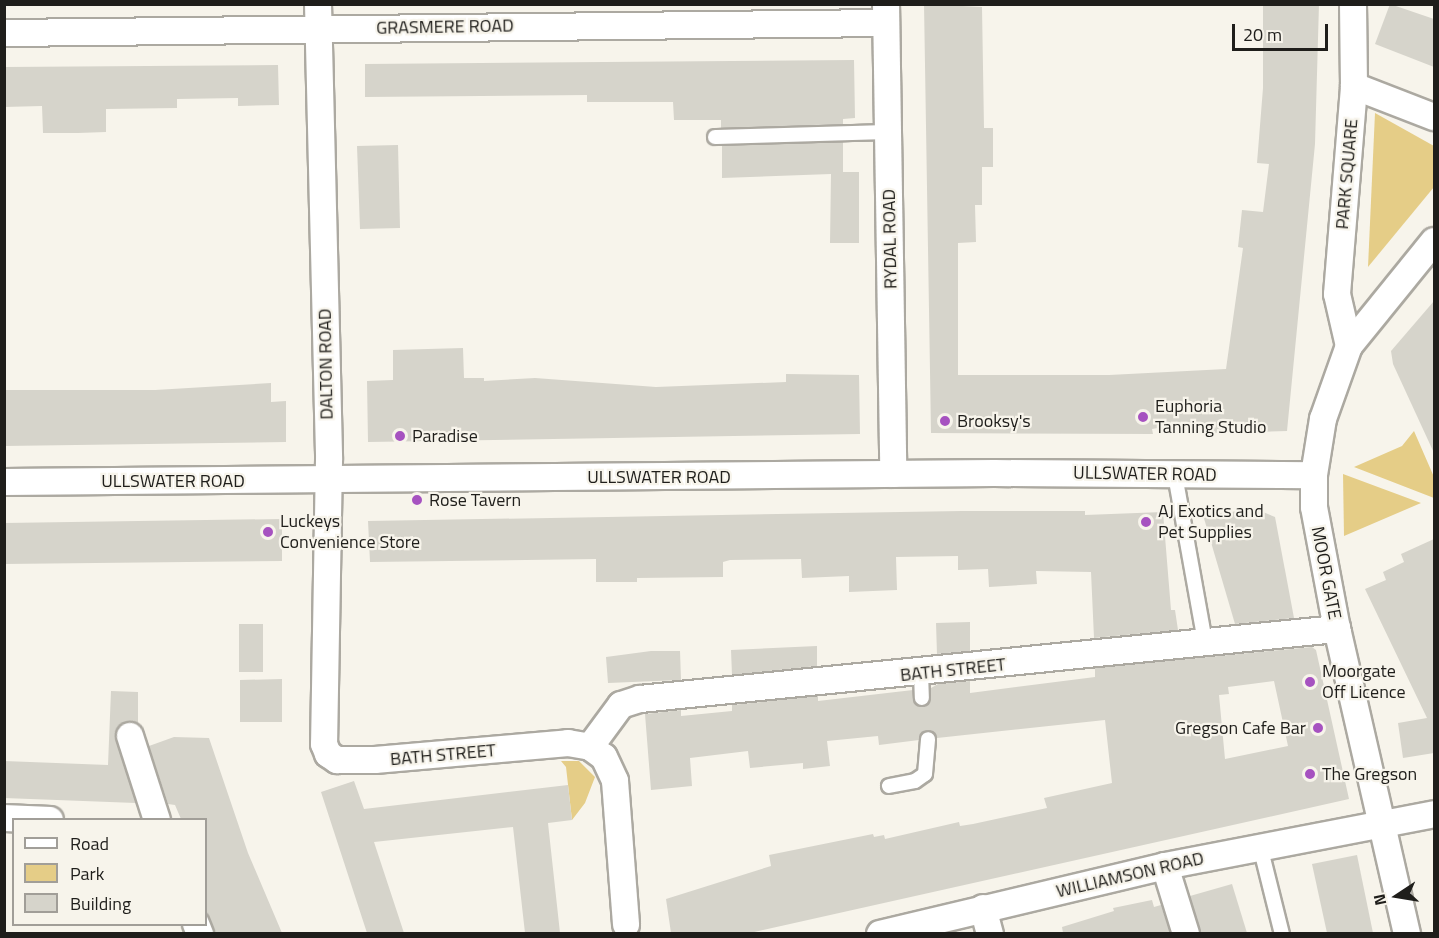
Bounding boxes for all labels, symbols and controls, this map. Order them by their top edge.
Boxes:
scale bar [1235,12,1331,50]
street label: GRASMERE ROAD [376,15,514,39]
text: 20 m [1243,21,1282,48]
street label: PARK SQUARE [1331,118,1363,230]
street label: RYDAL ROAD [878,189,902,289]
street label: DALTON ROAD [314,308,338,420]
place label: Euphoria Tanning Studio [1155,396,1266,438]
place label: Brooksy's [957,410,1031,432]
marker: Euphoria Tanning Studio [1136,410,1150,424]
marker: Brooksy's [938,414,952,428]
place label: Paradise [412,425,478,447]
marker: Paradise [393,429,407,443]
street label: ULLSWATER ROAD [1073,462,1217,486]
street label: ULLSWATER ROAD [587,466,731,488]
street label: ULLSWATER ROAD [101,470,245,492]
place label: Rose Tavern [429,489,521,511]
marker: Rose Tavern [410,493,424,507]
place label: AJ Exotics and Pet Supplies [1158,501,1264,544]
place label: Luckeys Convenience Store [280,511,420,554]
marker: AJ Exotics and Pet Supplies [1139,515,1153,529]
marker: Luckeys Convenience Store [261,525,275,539]
street label: MOOR GATE [1306,525,1346,621]
street label: BATH STREET [899,654,1007,686]
place label: Moorgate Off Licence [1322,661,1406,704]
marker: Moorgate Off Licence [1303,675,1317,689]
place label: Gregson Cafe Bar [1175,717,1306,739]
marker: Gregson Cafe Bar [1311,721,1325,735]
street label: BATH STREET [389,740,497,770]
place label: The Gregson [1322,763,1417,785]
marker: The Gregson [1303,767,1317,781]
legend [12,818,207,926]
text: Road [70,830,109,857]
street label: WILLIAMSON ROAD [1054,848,1206,902]
text: Park [70,860,104,887]
north arrow [1367,866,1427,926]
text: Building [70,890,131,917]
text: N [1367,892,1392,908]

